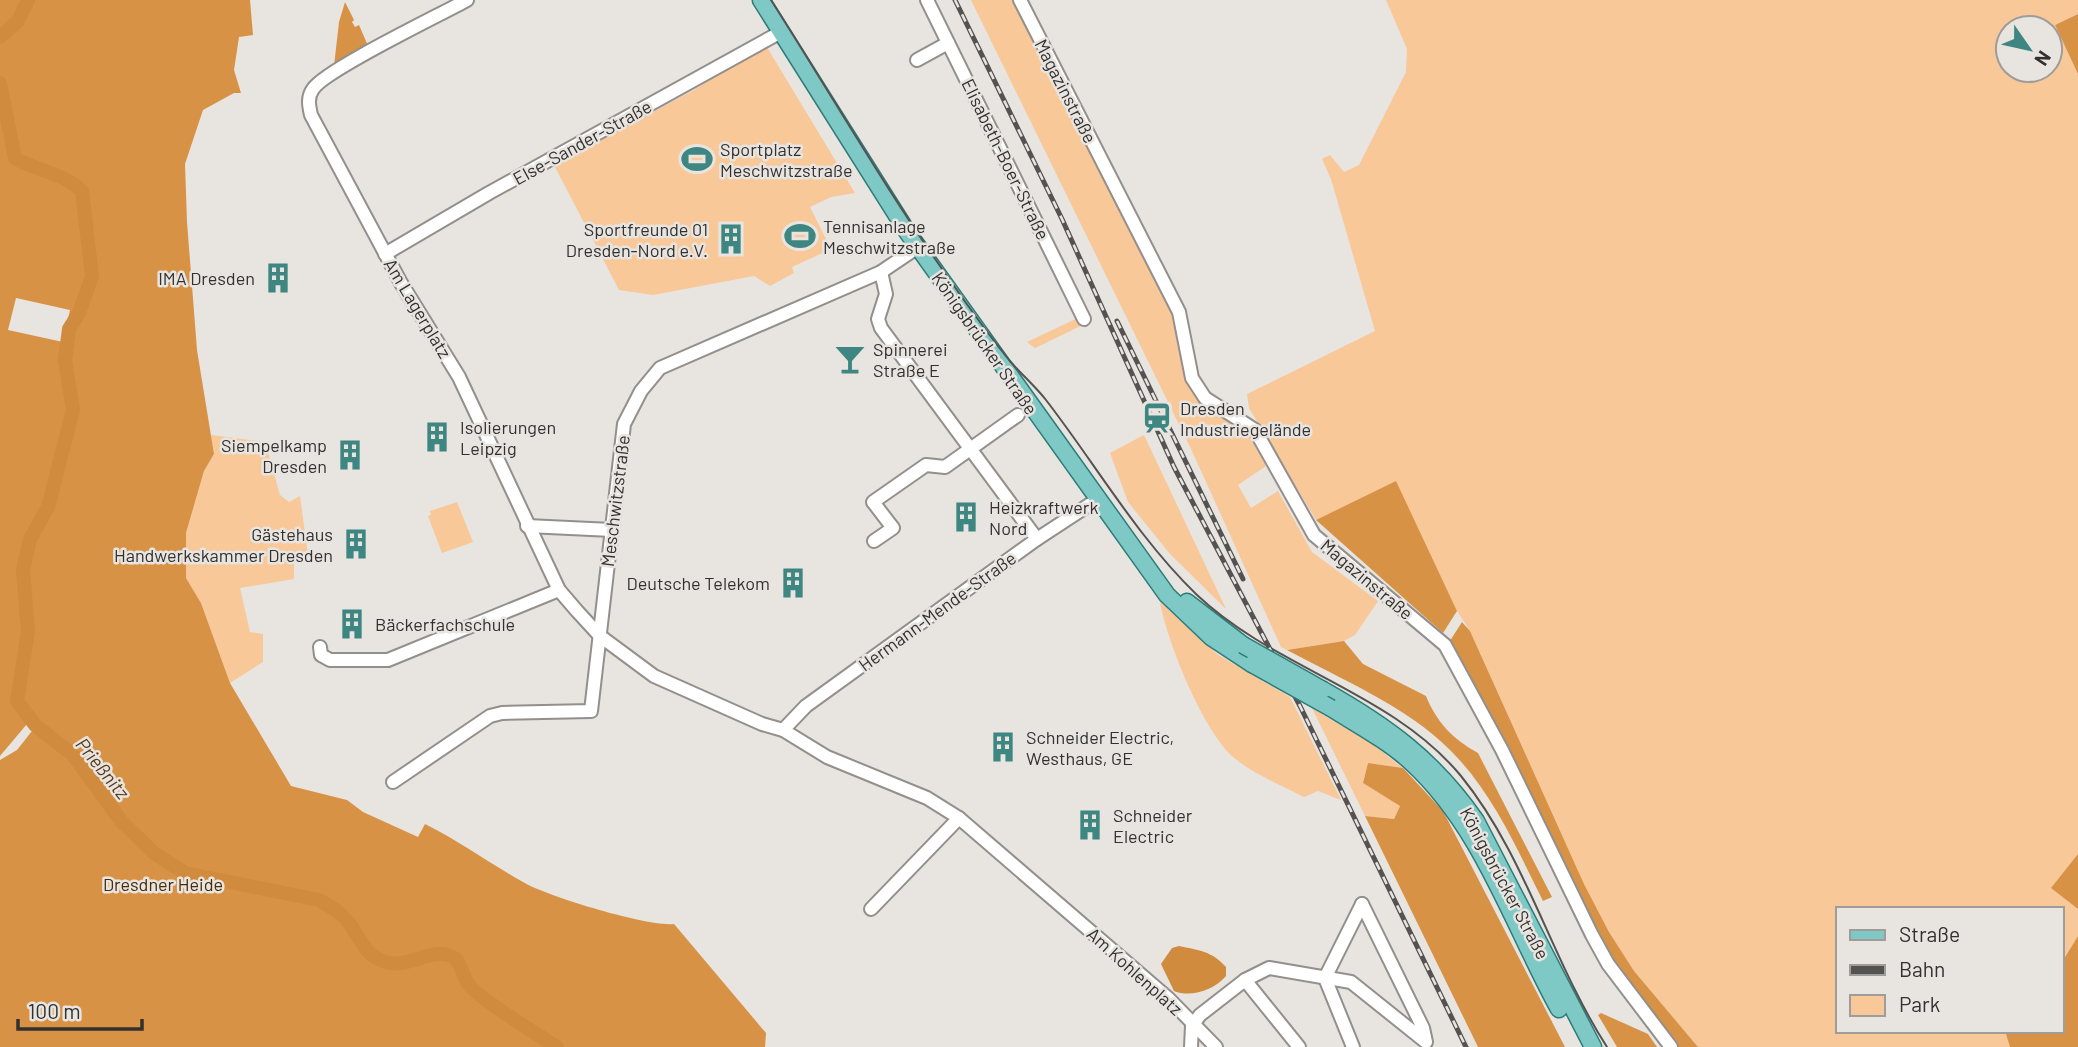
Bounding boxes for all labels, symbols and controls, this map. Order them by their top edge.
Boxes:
north arrow [1994,14,2064,84]
street label: Magazinstraße [1030,35,1102,147]
text: N [2030,47,2057,70]
street label: Elisabeth-Boer-Straße [957,75,1055,243]
street label: Else-Sander-Straße [509,95,655,189]
place label: Sportplatz Meschwitzstraße [720,138,853,181]
sports icon: Sportplatz Meschwitzstraße [680,142,714,176]
place label: Tennisanlage Meschwitzstraße [823,215,956,258]
place label: Sportfreunde 01 Dresden-Nord e.V. [566,218,708,261]
sports icon: Tennisanlage Meschwitzstraße [783,219,817,253]
building icon: Sportfreunde 01 Dresden-Nord e.V. [714,222,748,256]
street label: Am Lagerplatz [380,254,456,362]
building icon: IMA Dresden [261,261,295,295]
place label: IMA Dresden [158,267,255,289]
street label: Königsbrücker Straße [927,267,1043,419]
place label: Spinnerei Straße E [873,338,948,381]
bar icon: Spinnerei Straße E [833,342,867,376]
place label: Dresden Industriegelände [1180,397,1311,440]
station icon: Dresden Industriegelände [1140,401,1174,435]
place label: Isolierungen Leipzig [460,416,556,459]
building icon: Isolierungen Leipzig [420,420,454,454]
place label: Siempelkamp Dresden [221,434,327,477]
street label: Meschwitzstraße [596,434,634,568]
building icon: Siempelkamp Dresden [333,438,367,472]
place label: Heizkraftwerk Nord [989,496,1098,539]
building icon: Heizkraftwerk Nord [949,500,983,534]
place label: Gästehaus Handwerkskammer Dresden [114,523,333,566]
building icon: Gästehaus Handwerkskammer Dresden [339,527,373,561]
street label: Magazinstraße [1316,534,1418,624]
street label: Hermann-Mende-Straße [854,546,1020,676]
building icon: Deutsche Telekom [776,566,810,600]
place label: Deutsche Telekom [627,572,770,594]
building icon: Bäckerfachschule [335,607,369,641]
place label: Bäckerfachschule [375,613,515,635]
place label: Schneider Electric, Westhaus, GE [1026,726,1174,769]
building icon: Schneider Electric, Westhaus, GE [986,730,1020,764]
water label: Prießnitz [71,733,135,804]
street label: Königsbrücker Straße [1456,803,1554,963]
place label: Schneider Electric [1113,804,1193,847]
building icon: Schneider Electric [1073,808,1107,842]
park label: Dresdner Heide [103,873,223,895]
legend [1836,907,2064,1033]
text: Straße [1899,921,1960,946]
street label: Am Kohlenplatz [1083,922,1187,1020]
text: Bahn [1899,956,1945,981]
scale bar [18,988,142,1032]
text: Park [1899,991,1940,1016]
text: 100 m [28,998,81,1023]

